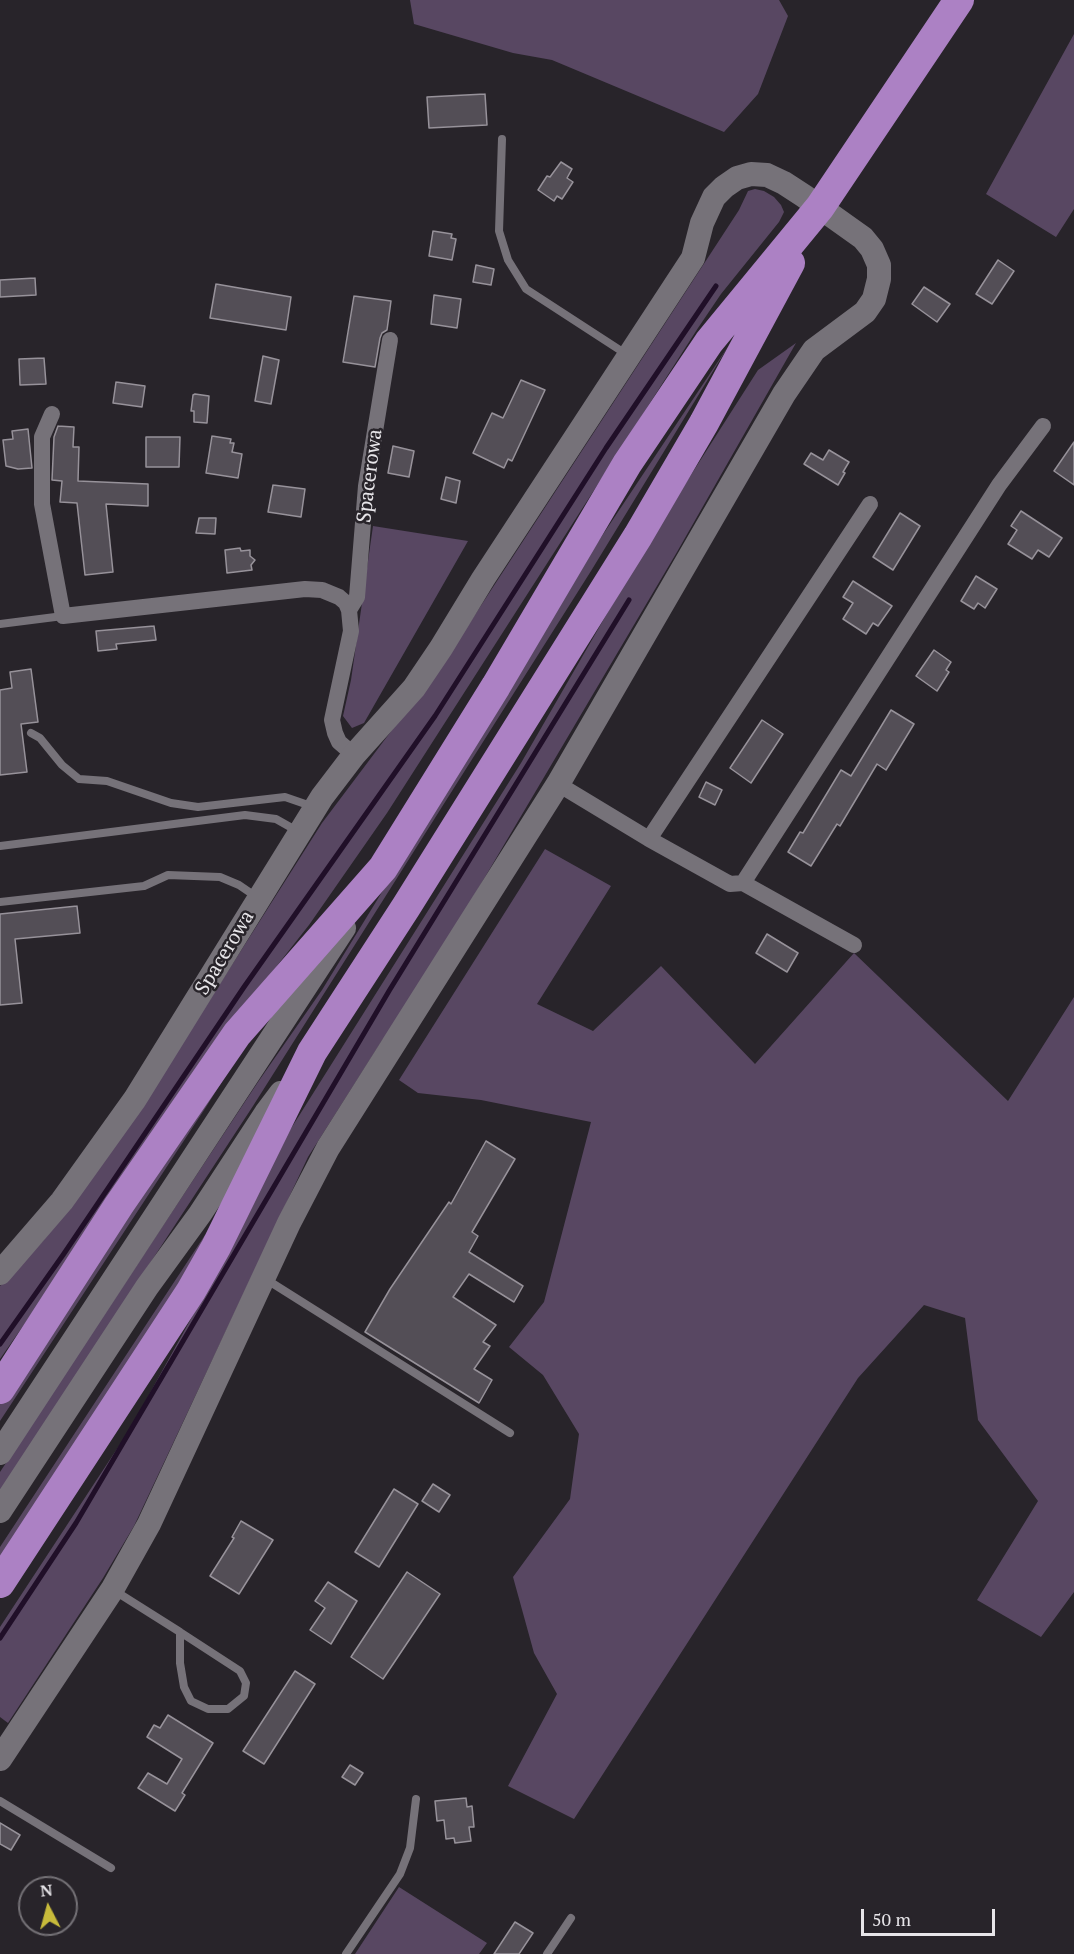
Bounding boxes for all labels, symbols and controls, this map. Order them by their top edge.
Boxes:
street label: Spacerowa [352,428,388,524]
street label: Spacerowa [190,906,260,1000]
north arrow [18,1876,78,1936]
text: N [39,1879,54,1902]
scale bar [864,1897,998,1935]
text: 50 m [872,1907,911,1931]

